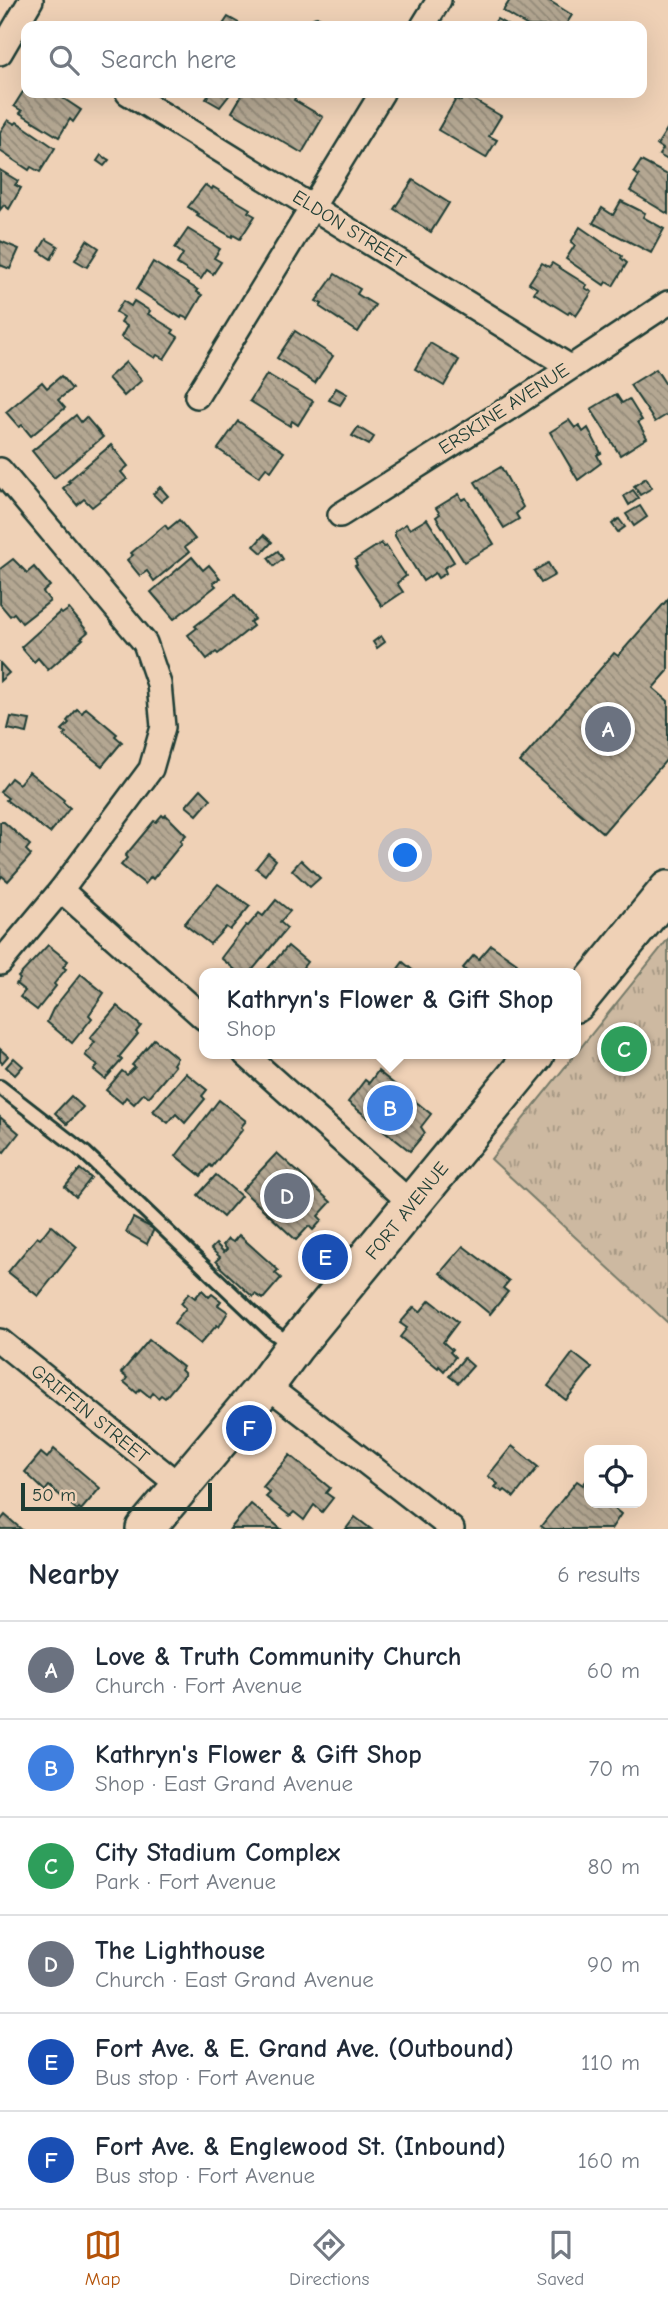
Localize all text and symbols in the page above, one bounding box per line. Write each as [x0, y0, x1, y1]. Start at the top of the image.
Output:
search box [21, 21, 647, 98]
icon: search [45, 41, 83, 79]
text: Search here [101, 45, 236, 75]
street label: ELDON STREET [289, 186, 409, 272]
street label: ERSKINE AVENUE [435, 359, 573, 459]
pin: A [585, 703, 631, 755]
your location [388, 838, 422, 872]
popup [199, 968, 581, 1059]
text: Kathryn's Flower & Gift Shop [227, 985, 553, 1015]
text: Shop [227, 1015, 276, 1042]
pin: C [601, 1023, 647, 1075]
pin: B [367, 1082, 413, 1134]
street label: FORT AVENUE [361, 1158, 453, 1264]
pin: D [264, 1170, 310, 1222]
pin: E [302, 1231, 348, 1283]
street label: GRIFFIN STREET [27, 1360, 153, 1468]
pin: F [226, 1402, 272, 1454]
map controls [584, 1445, 647, 1508]
button: locate [584, 1445, 647, 1508]
scale bar [21, 1480, 212, 1512]
text: 50 m [32, 1484, 76, 1506]
text: Nearby [28, 1557, 119, 1592]
text: 6 results [557, 1561, 640, 1588]
text: Love & Truth Community Church [95, 1642, 461, 1672]
text: A [45, 1657, 57, 1684]
text: 60 m [587, 1657, 640, 1684]
text: Church · Fort Avenue [95, 1672, 302, 1699]
text: Kathryn's Flower & Gift Shop [95, 1740, 422, 1770]
text: B [44, 1755, 58, 1782]
text: 70 m [588, 1755, 640, 1782]
text: Shop · East Grand Avenue [95, 1770, 353, 1797]
text: City Stadium Complex [95, 1838, 340, 1868]
text: C [44, 1853, 58, 1880]
text: 80 m [587, 1853, 640, 1880]
text: Park · Fort Avenue [95, 1868, 276, 1895]
text: The Lighthouse [95, 1936, 265, 1966]
text: D [44, 1951, 58, 1978]
text: 90 m [587, 1951, 640, 1978]
text: Church · East Grand Avenue [95, 1966, 374, 1993]
text: Fort Ave. & E. Grand Ave. (Outbound) [95, 2034, 514, 2064]
text: E [44, 2049, 58, 2076]
text: 110 m [581, 2049, 640, 2076]
text: Bus stop · Fort Avenue [95, 2064, 315, 2091]
text: Fort Ave. & Englewood St. (Inbound) [95, 2132, 506, 2162]
text: F [44, 2147, 58, 2174]
text: 160 m [578, 2147, 640, 2174]
text: Bus stop · Fort Avenue [95, 2162, 315, 2189]
tab: Map [84, 2226, 122, 2290]
tab: Directions [289, 2226, 369, 2290]
tab: Saved [537, 2226, 584, 2290]

